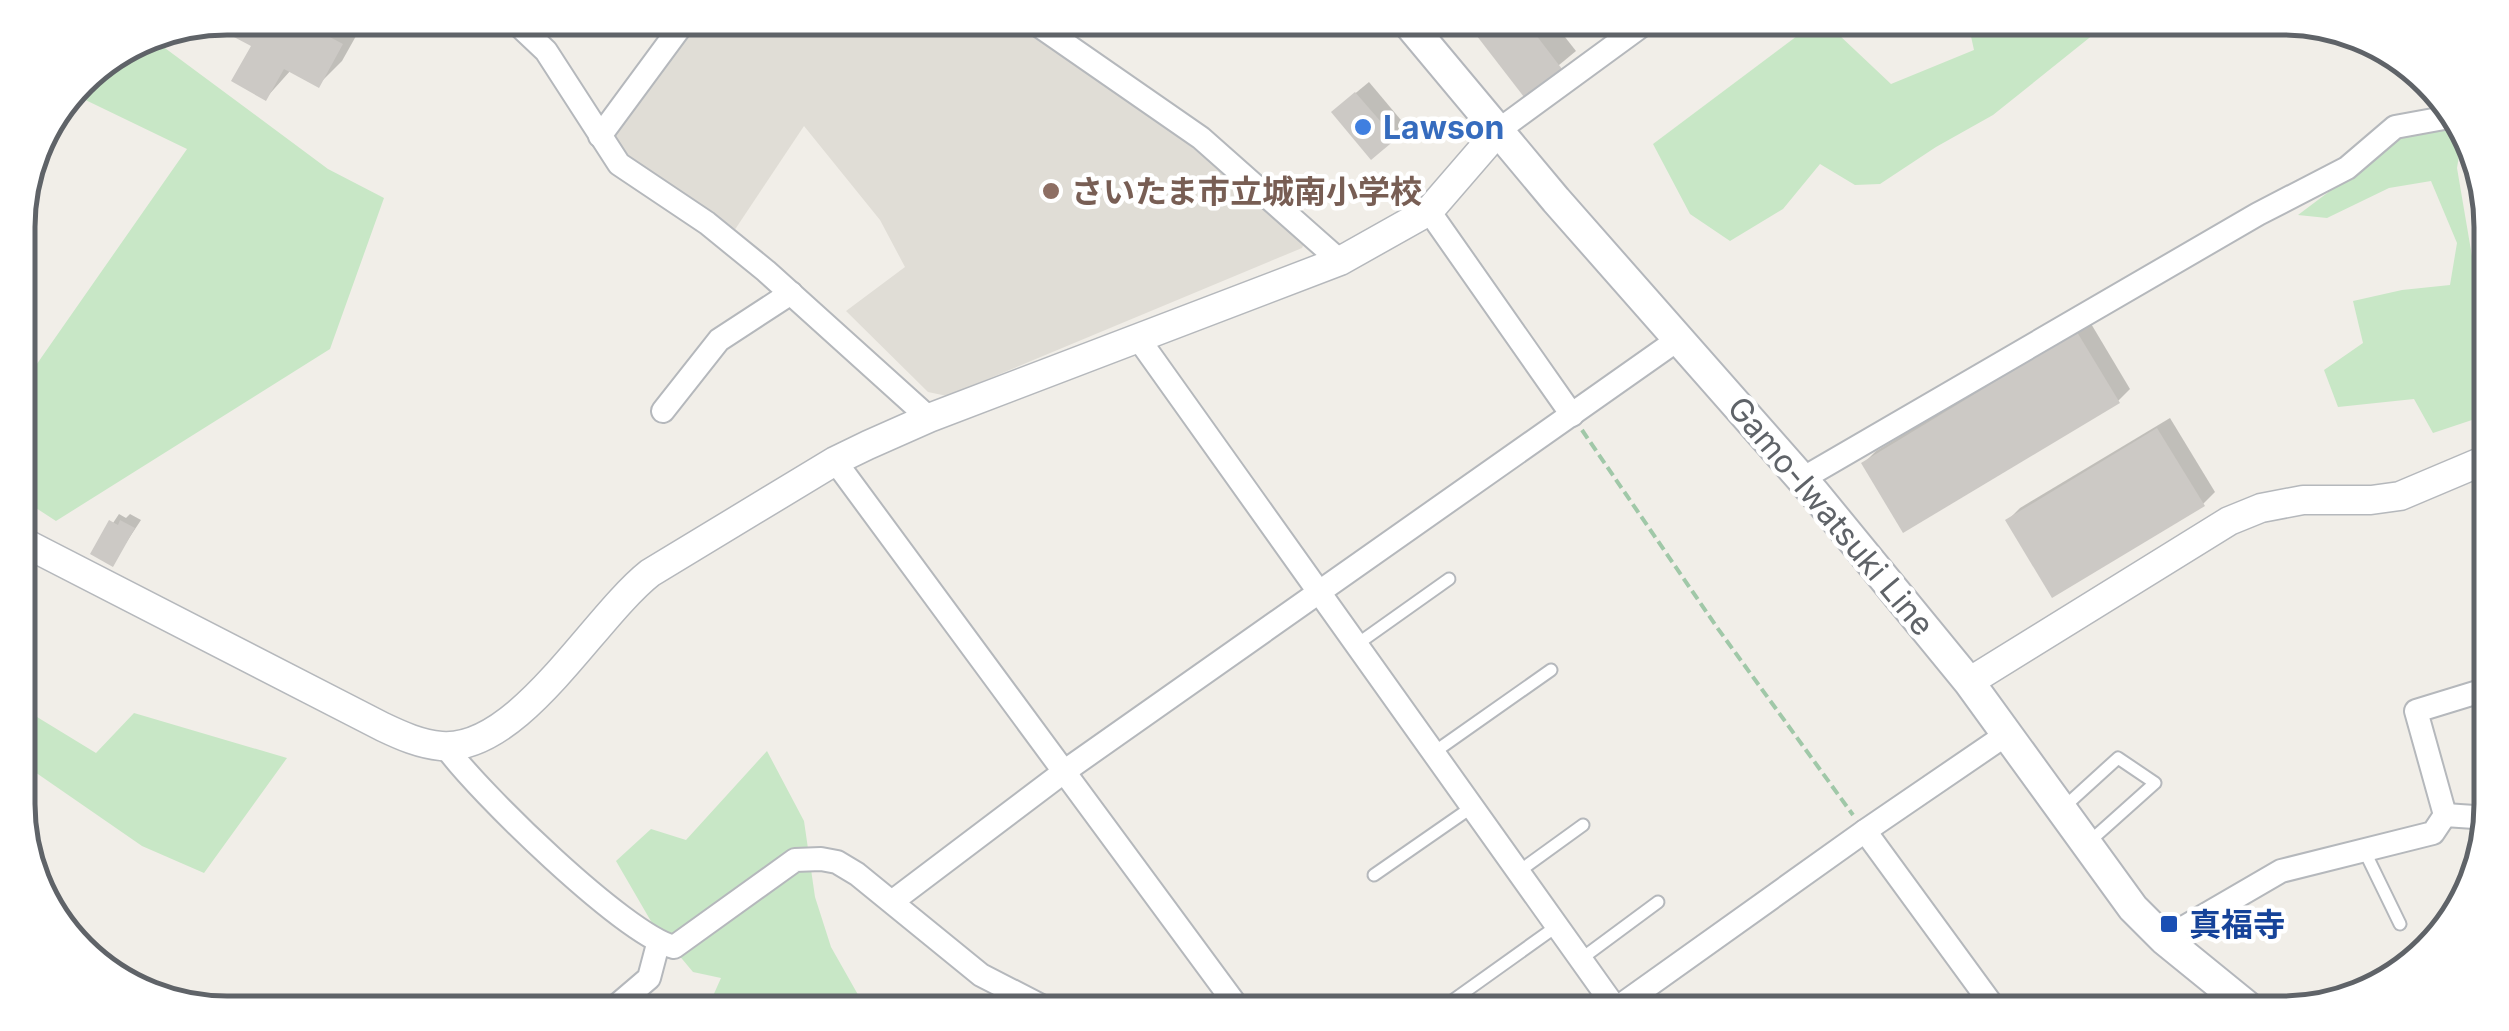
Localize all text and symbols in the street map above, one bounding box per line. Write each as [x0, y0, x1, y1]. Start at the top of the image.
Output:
place label: Lawson [1383, 108, 1504, 147]
marker: Lawson [1352, 116, 1374, 138]
place label: さいたま市立城南小学校 [1071, 172, 1422, 211]
marker: さいたま市立城南小学校 [1040, 180, 1062, 202]
street label: Gamo-Iwatsuki Line [1720, 388, 1942, 644]
place label: 真福寺 [2189, 905, 2285, 944]
marker: 真福寺 [2158, 913, 2180, 935]

